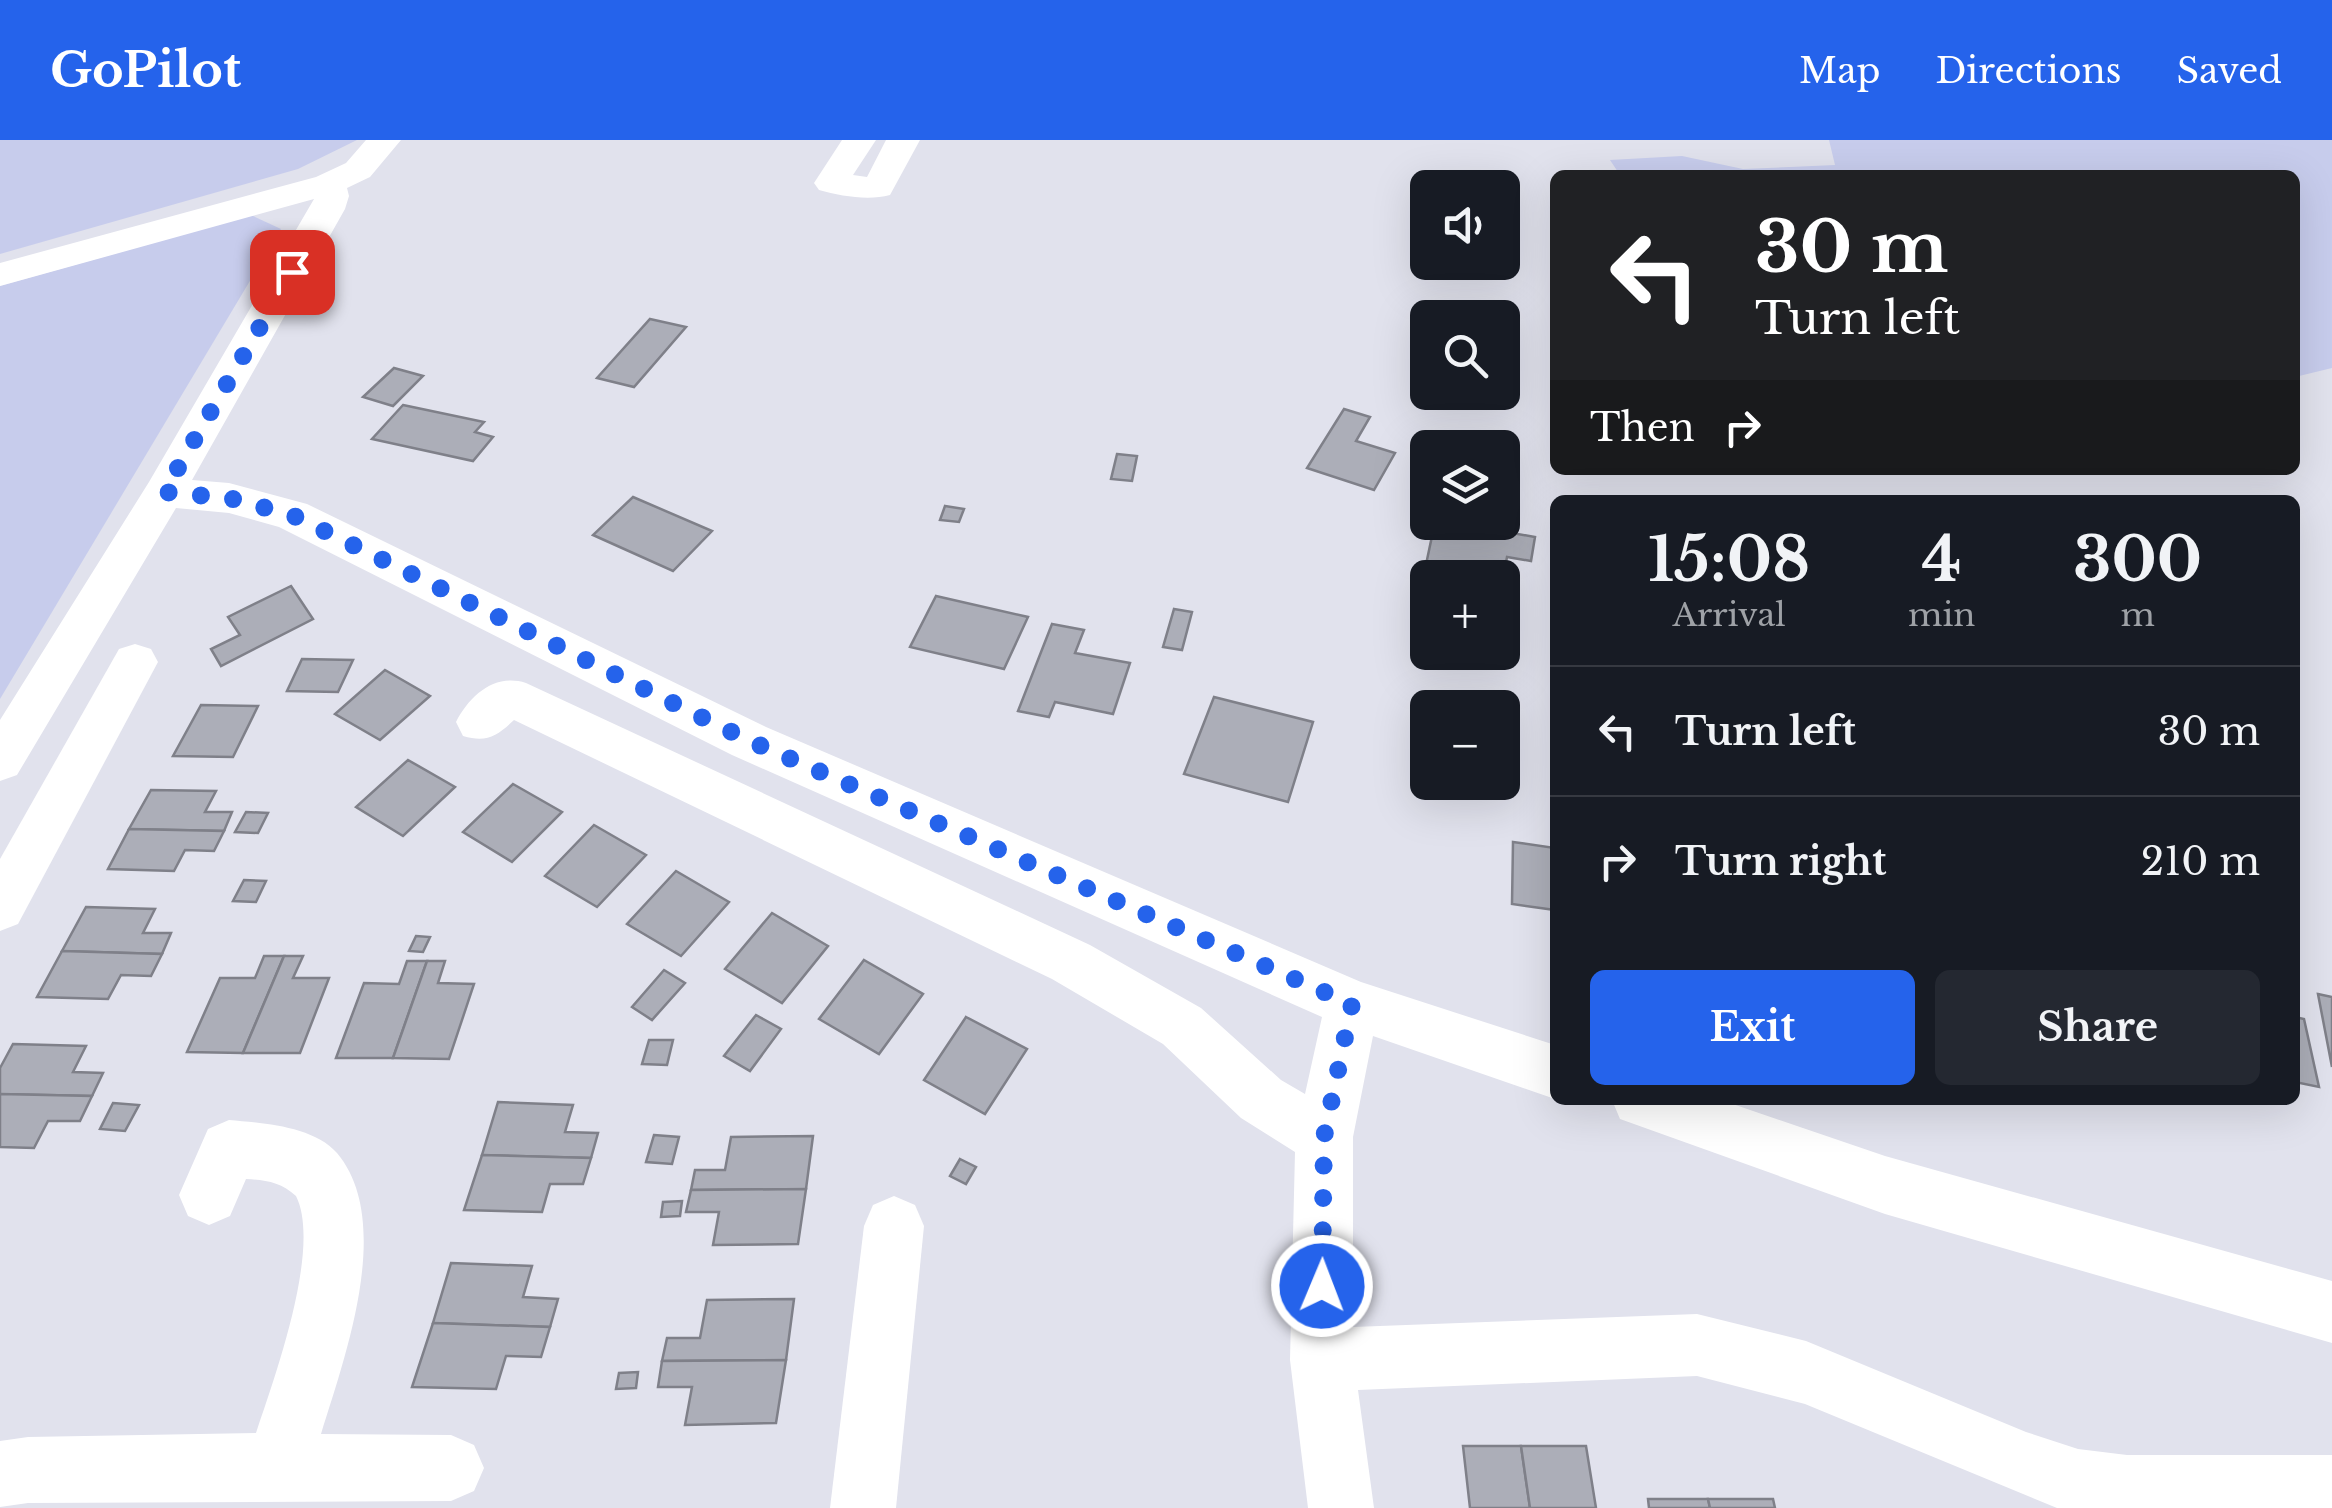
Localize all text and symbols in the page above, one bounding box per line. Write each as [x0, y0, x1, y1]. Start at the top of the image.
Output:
text: GoPilot [50, 40, 241, 100]
text: Map [1799, 49, 1880, 92]
text: Directions [1935, 49, 2121, 92]
text: Saved [2176, 49, 2282, 92]
map controls [1410, 170, 1520, 800]
button: sound [1410, 170, 1520, 280]
text: 30 m [1755, 204, 1948, 291]
icon: left [1590, 210, 1720, 340]
pin [250, 230, 335, 315]
icon: arrive [265, 245, 320, 300]
text: Turn left [1755, 290, 1960, 346]
button: search [1410, 300, 1520, 410]
icon: right [1715, 400, 1770, 455]
text: Then [1590, 404, 1695, 451]
button: layers [1410, 430, 1520, 540]
text: 15:08 [1648, 523, 1810, 597]
text: 4 [1922, 523, 1962, 597]
text: 300 [2073, 523, 2202, 597]
button: + [1410, 560, 1520, 670]
text: Arrival [1672, 595, 1786, 635]
text: min [1908, 595, 1975, 635]
text: m [2121, 595, 2155, 635]
button: − [1410, 690, 1520, 800]
icon: left [1590, 704, 1645, 759]
text: Turn left [1675, 708, 1856, 755]
text: 30 m [2158, 708, 2260, 755]
icon: right [1590, 834, 1645, 889]
text: Turn right [1675, 838, 1886, 885]
text: 210 m [2141, 838, 2260, 885]
button: Exit [1590, 970, 1915, 1085]
button: Share [1935, 970, 2260, 1085]
position arrow [1270, 1234, 1374, 1338]

